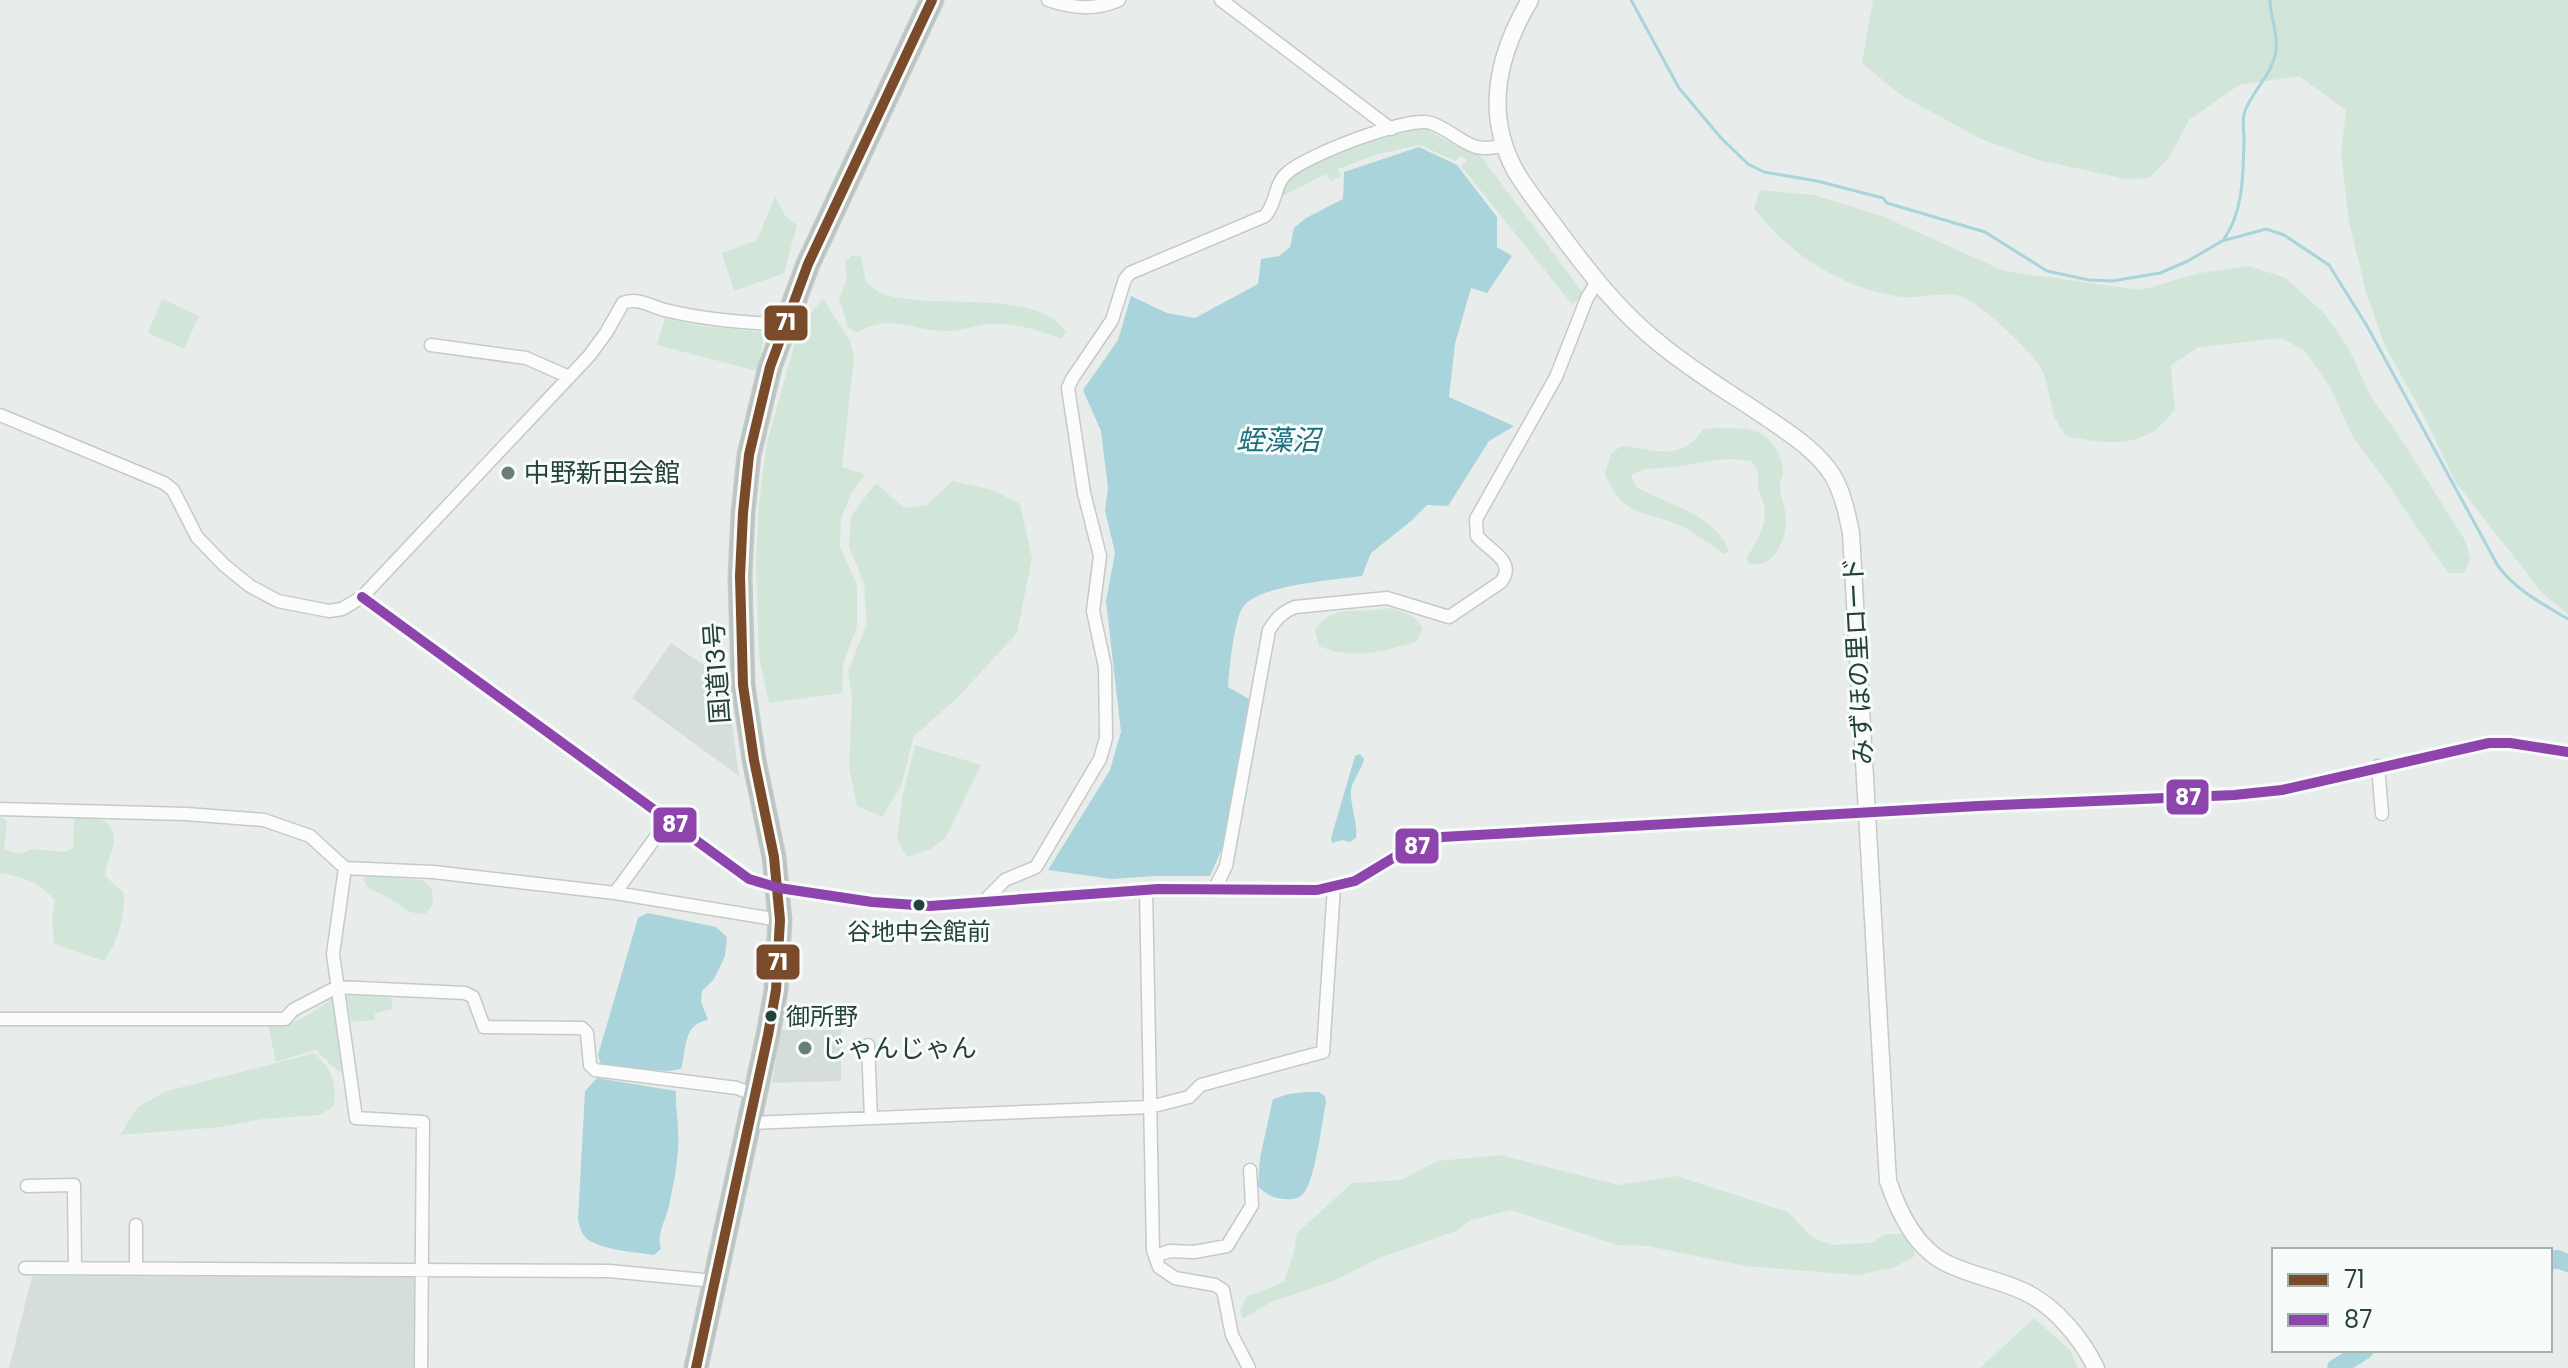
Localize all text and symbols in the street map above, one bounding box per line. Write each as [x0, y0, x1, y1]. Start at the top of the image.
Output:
line badge: 71 [763, 304, 809, 342]
text: 71 [776, 307, 796, 338]
water label: 蛭藻沼 [1236, 421, 1324, 460]
place label: 中野新田会館 [524, 455, 680, 491]
marker: 中野新田会館 [499, 464, 517, 482]
street label: みずほの里ロード [1835, 556, 1881, 766]
street label: 国道13号 [695, 621, 739, 725]
line badge: 87 [2165, 778, 2210, 816]
text: 87 [2175, 782, 2201, 813]
line badge: 87 [652, 806, 698, 844]
text: 87 [662, 809, 688, 840]
line badge: 87 [1394, 827, 1440, 865]
text: 87 [1404, 831, 1430, 862]
marker: 谷地中会館前 [911, 897, 927, 913]
place label: 谷地中会館前 [847, 915, 991, 948]
line badge: 71 [755, 943, 801, 981]
text: 71 [768, 947, 788, 978]
place label: 御所野 [786, 1000, 858, 1033]
marker: 御所野 [763, 1008, 779, 1024]
place label: じゃんじゃん [821, 1030, 977, 1066]
marker: じゃんじゃん [796, 1039, 814, 1057]
legend [2272, 1248, 2552, 1352]
text: 71 [2344, 1263, 2365, 1296]
text: 87 [2344, 1303, 2372, 1336]

